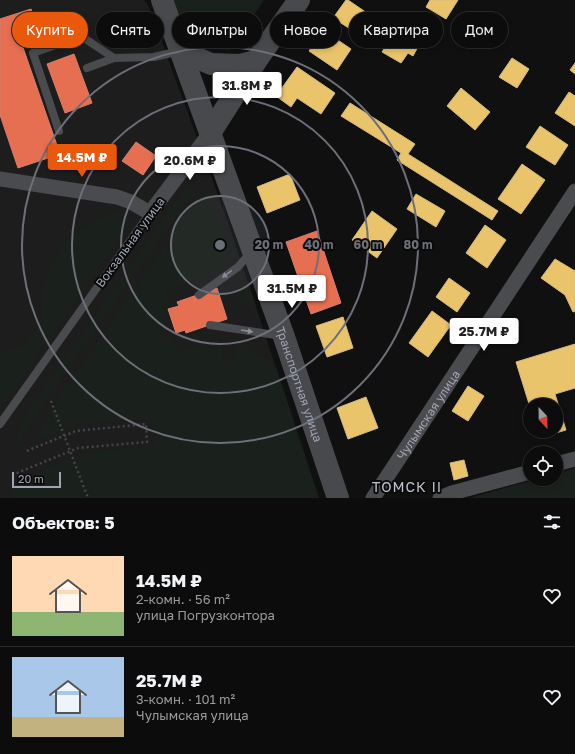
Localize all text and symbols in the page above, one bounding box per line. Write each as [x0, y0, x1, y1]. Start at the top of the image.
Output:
chip: Купить [12, 12, 88, 48]
chip: Снять [96, 12, 164, 48]
chip: Фильтры [172, 12, 262, 48]
chip: Новое [270, 12, 341, 48]
chip: Квартира [349, 12, 443, 48]
chip: Дом [451, 12, 508, 48]
pin: 31.8M ₽ [210, 72, 284, 106]
text: 31.8M ₽ [222, 77, 272, 93]
pin: 14.5M ₽ [45, 144, 119, 178]
pin: 20.6M ₽ [153, 147, 227, 181]
text: 14.5M ₽ [57, 149, 107, 165]
text: 20.6M ₽ [164, 152, 216, 168]
street label: Вокзальная улица [92, 194, 168, 290]
text: 20 m [255, 237, 283, 252]
text: 40 m [305, 237, 333, 252]
text: 60 m [354, 237, 382, 252]
text: 80 m [404, 237, 432, 252]
centre of rings [213, 238, 227, 252]
one-way arrow [222, 270, 233, 278]
pin: 31.5M ₽ [255, 275, 329, 309]
text: 31.5M ₽ [267, 280, 317, 296]
pin: 25.7M ₽ [447, 318, 521, 352]
text: 25.7M ₽ [459, 323, 509, 339]
street label: Транспортная улица [273, 324, 326, 444]
one-way arrow [241, 328, 253, 334]
street label: Чулымская улица [393, 367, 463, 462]
north arrow [523, 398, 563, 438]
map controls [523, 398, 563, 486]
button: locate [523, 446, 563, 486]
scale bar [12, 470, 61, 489]
text: 20 m [18, 472, 44, 485]
district label: ТОМСК II [372, 478, 442, 495]
icon: filters [541, 511, 563, 533]
text: Объектов: 5 [12, 512, 115, 533]
text: 14.5M ₽ [136, 570, 202, 591]
icon: home [44, 572, 92, 620]
icon: heart [541, 585, 563, 607]
text: 2-комн. · 56 m² [136, 591, 230, 607]
text: улица Погрузконтора [136, 607, 275, 623]
text: 25.7M ₽ [136, 670, 202, 691]
icon: home [44, 673, 92, 721]
icon: heart [541, 686, 563, 708]
text: 3-комн. · 101 m² [136, 691, 235, 707]
text: Чулымская улица [136, 707, 249, 723]

